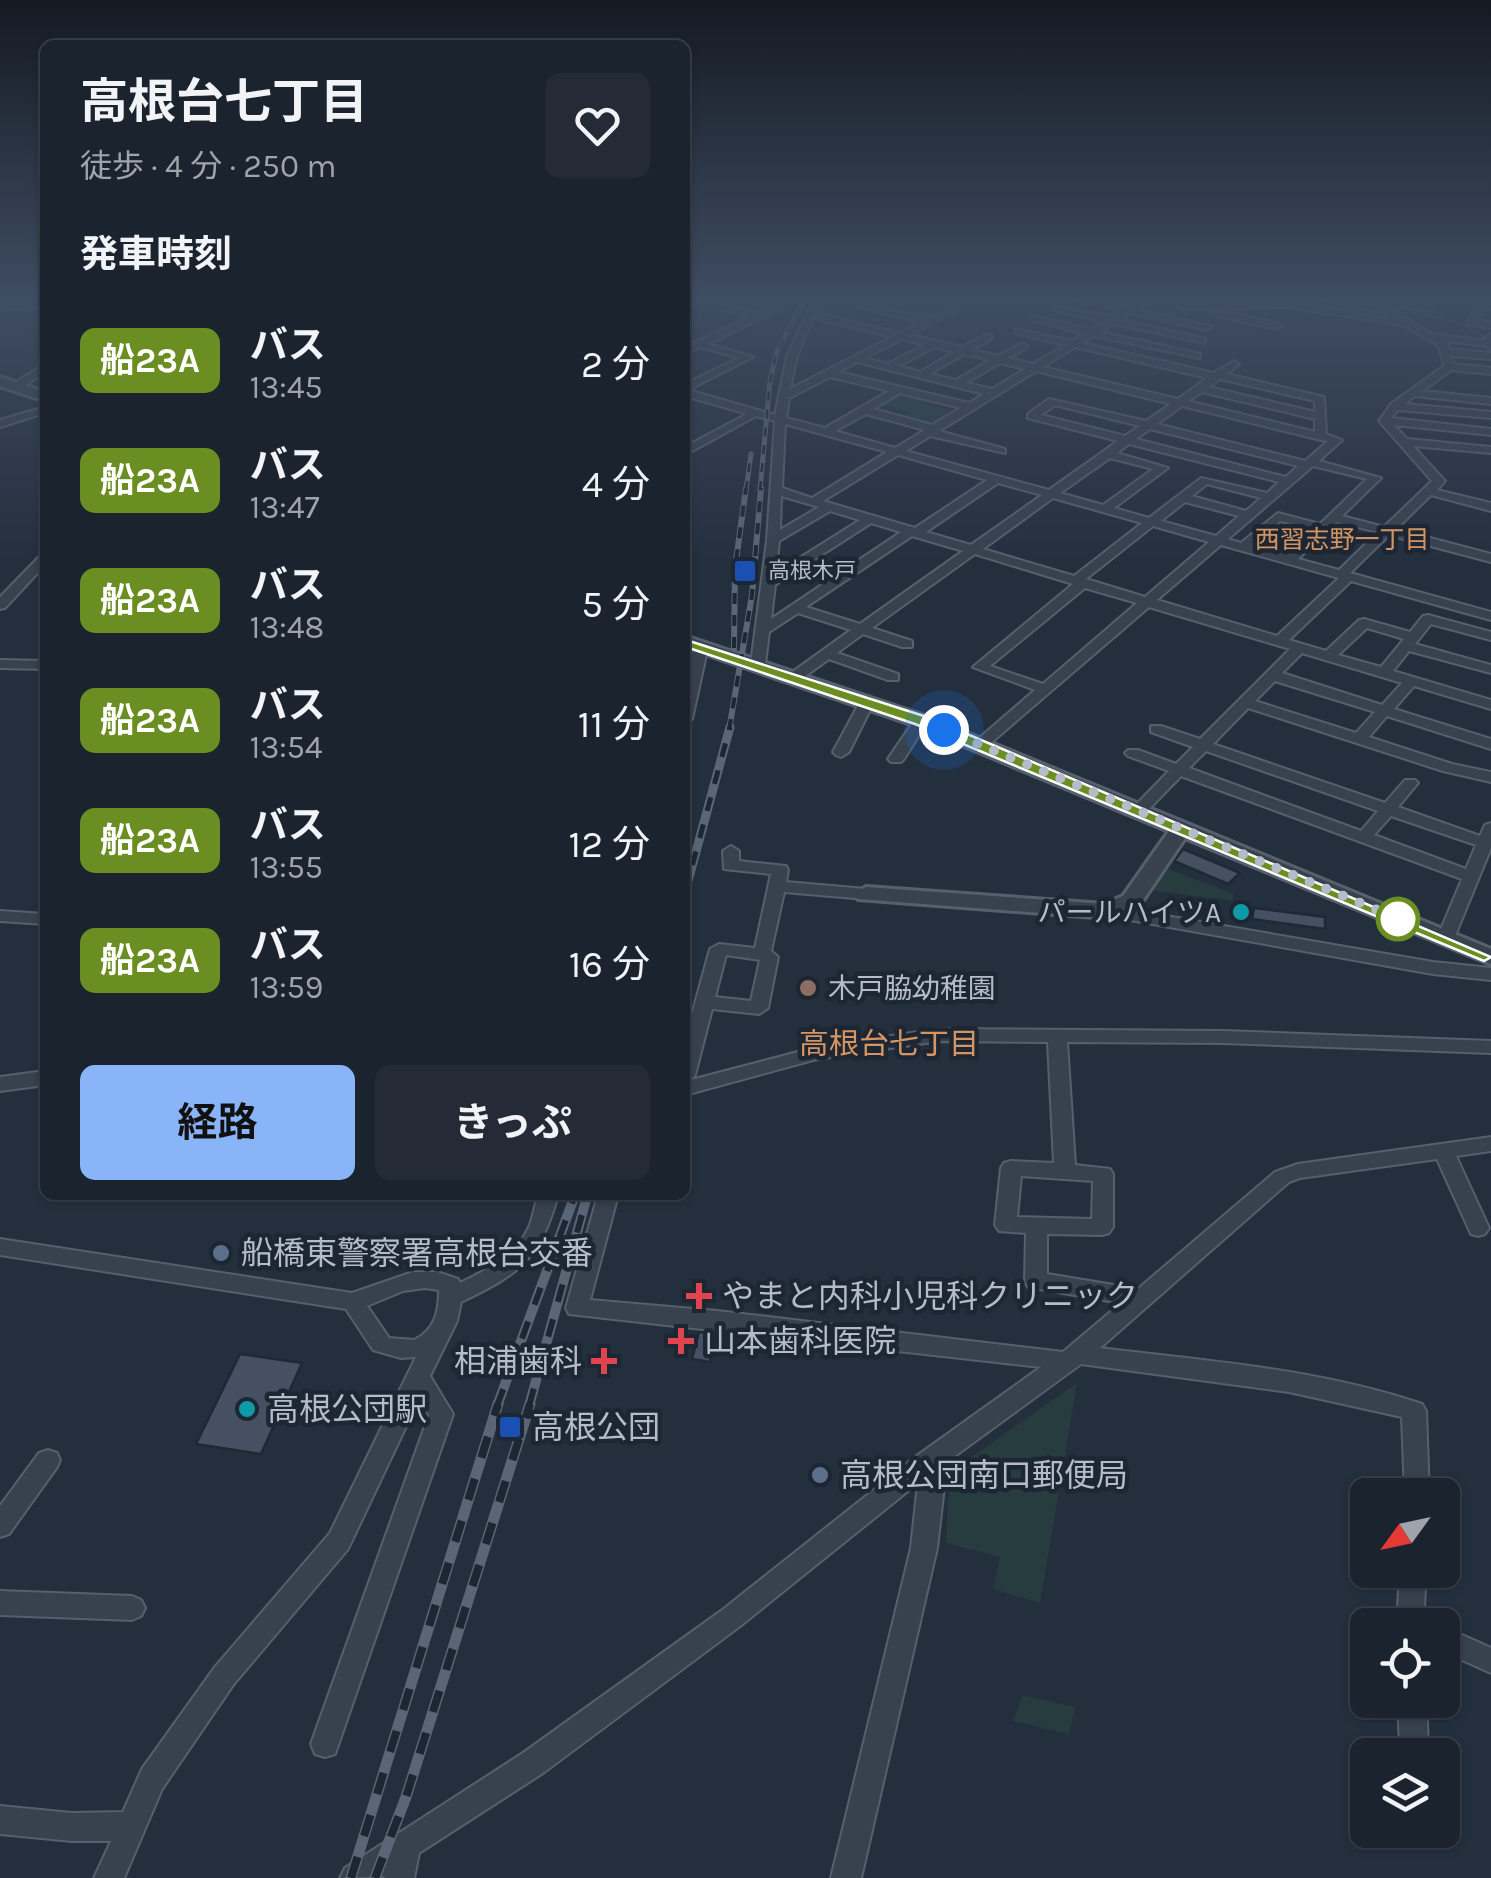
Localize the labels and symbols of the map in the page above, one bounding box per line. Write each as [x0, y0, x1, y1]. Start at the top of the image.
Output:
district label: 西習志野一丁目 [1254, 525, 1430, 554]
marker: 高根木戸 [732, 558, 758, 584]
place label: 高根木戸 [768, 558, 856, 584]
your location [919, 705, 969, 755]
place label: パールハイツA [1037, 896, 1221, 929]
unlabelled marker [1377, 898, 1419, 940]
marker: パールハイツA [1230, 901, 1252, 923]
place label: 木戸脇幼稚園 [828, 972, 996, 1005]
marker: 木戸脇幼稚園 [797, 977, 819, 999]
district label: 高根台七丁目 [799, 1026, 979, 1062]
place label: 船橋東警察署高根台交番 [241, 1235, 593, 1272]
marker: 船橋東警察署高根台交番 [210, 1242, 232, 1264]
place label: やまと内科小児科クリニック [722, 1278, 1138, 1315]
marker: やまと内科小児科クリニック [686, 1283, 712, 1309]
place label: 山本歯科医院 [704, 1323, 896, 1360]
marker: 山本歯科医院 [668, 1328, 694, 1354]
place label: 相浦歯科 [454, 1343, 582, 1380]
marker: 相浦歯科 [591, 1348, 617, 1374]
place label: 高根公団駅 [267, 1391, 427, 1428]
marker: 高根公団駅 [236, 1398, 258, 1420]
place label: 高根公団 [532, 1409, 660, 1446]
marker: 高根公団 [497, 1414, 523, 1440]
place label: 高根公団南口郵便局 [840, 1457, 1128, 1494]
marker: 高根公団南口郵便局 [809, 1464, 831, 1486]
north arrow [1350, 1478, 1460, 1588]

